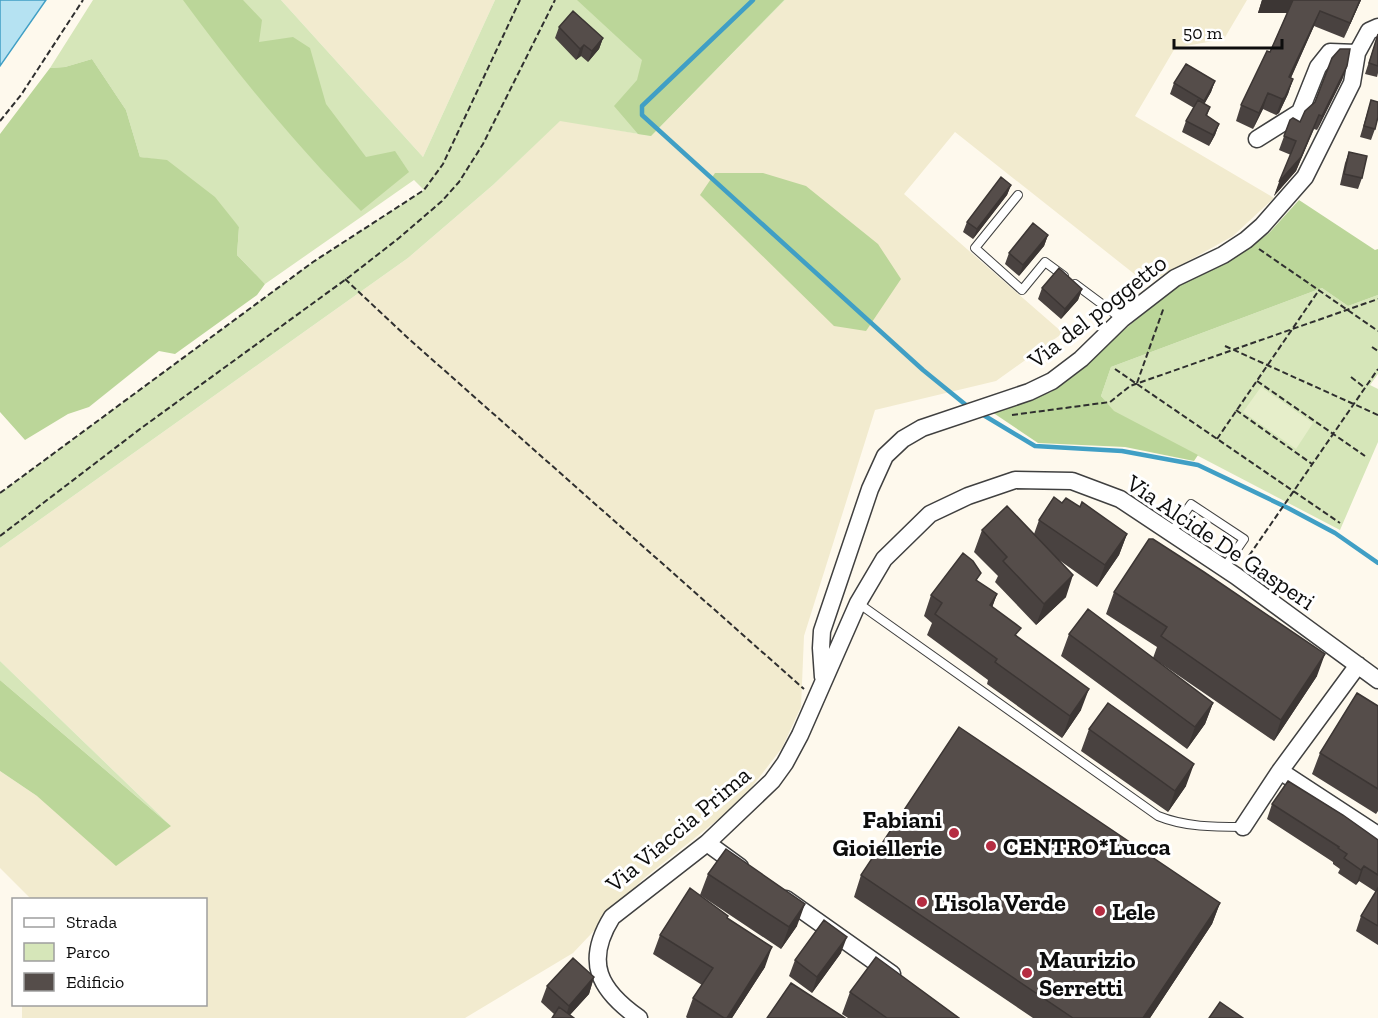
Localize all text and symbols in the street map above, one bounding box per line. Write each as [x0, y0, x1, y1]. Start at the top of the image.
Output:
scale bar [1174, 12, 1282, 50]
text: 50 m [1183, 22, 1223, 44]
street label: Via del poggetto [1021, 248, 1172, 375]
street label: Via Alcide De Gasperi [1120, 468, 1321, 616]
street label: Via Viaccia Prima [599, 760, 757, 899]
place label: Fabiani Gioiellerie [833, 805, 942, 862]
marker: Fabiani Gioiellerie [947, 826, 961, 840]
place label: CENTRO*Lucca [1003, 832, 1171, 861]
marker: CENTRO*Lucca [984, 839, 998, 853]
place label: L'isola Verde [934, 888, 1066, 917]
marker: L'isola Verde [915, 895, 929, 909]
place label: Lele [1112, 897, 1156, 926]
legend [12, 898, 207, 1006]
marker: Lele [1093, 904, 1107, 918]
text: Strada [66, 911, 117, 933]
text: Parco [66, 941, 110, 963]
place label: Maurizio Serretti [1039, 945, 1136, 1002]
marker: Maurizio Serretti [1020, 966, 1034, 980]
text: Edificio [66, 971, 124, 993]

